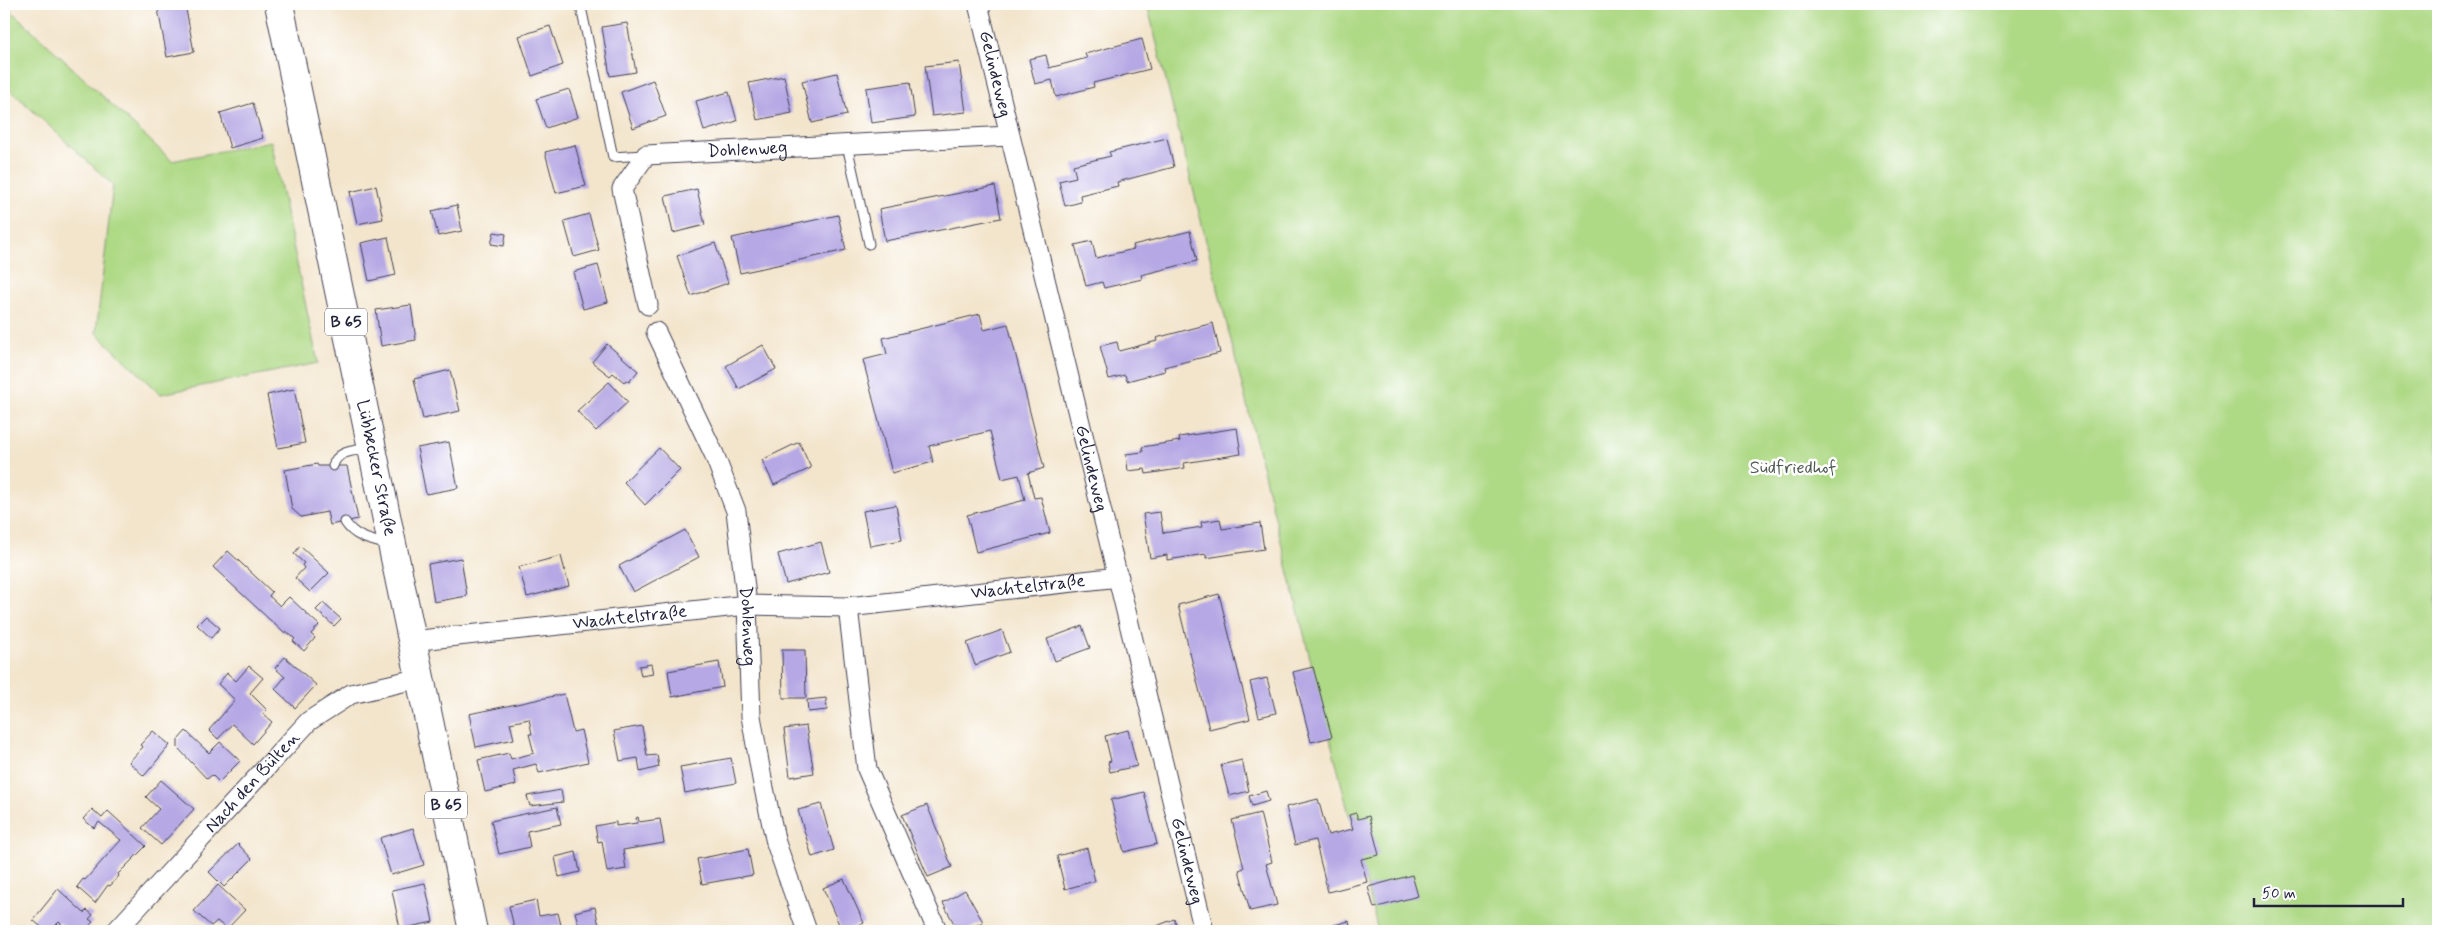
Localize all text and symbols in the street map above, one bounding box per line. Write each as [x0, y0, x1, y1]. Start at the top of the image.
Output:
street label: Gelindeweg [973, 28, 1017, 120]
street label: Dohlenweg [707, 136, 788, 164]
road number: B 65 [325, 308, 367, 336]
street label: Lübbecker Straße [350, 398, 402, 538]
street label: Gelindeweg [1069, 423, 1113, 514]
park label: Südfriedhof [1750, 456, 1837, 480]
street label: Wachtelstraße [970, 569, 1086, 605]
street label: Dohlenweg [733, 585, 761, 667]
street label: Wachtelstraße [571, 599, 688, 636]
street label: Nach den Bülten [200, 726, 306, 838]
road number: B 65 [425, 792, 467, 818]
street label: Gelindeweg [1165, 815, 1209, 907]
scale bar [2254, 875, 2403, 907]
text: 50 m [2262, 884, 2296, 904]

